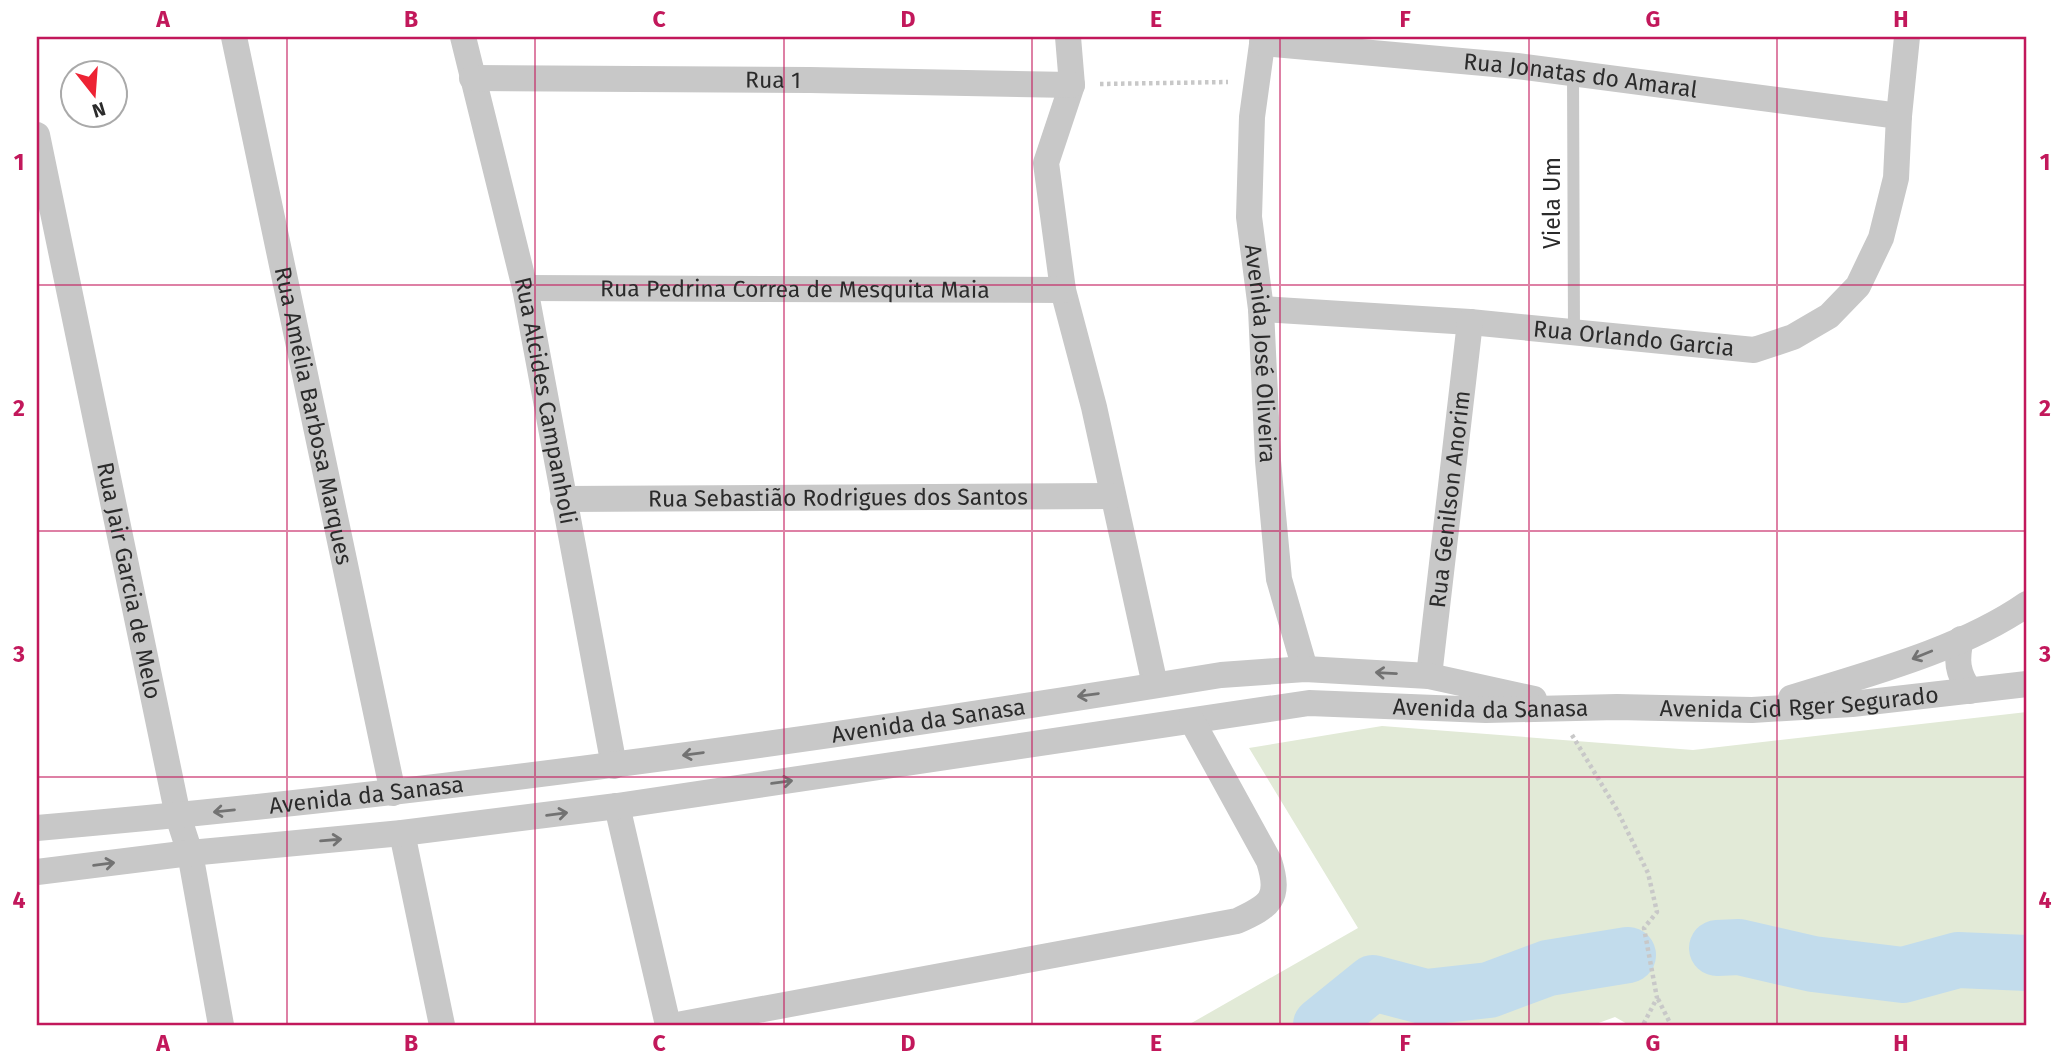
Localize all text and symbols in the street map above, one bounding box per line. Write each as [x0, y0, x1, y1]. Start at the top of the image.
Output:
text: A [155, 5, 170, 33]
text: B [404, 5, 418, 33]
text: C [652, 5, 666, 33]
text: D [901, 5, 916, 33]
text: E [1150, 5, 1162, 33]
text: F [1399, 5, 1411, 33]
text: G [1646, 5, 1660, 33]
text: H [1893, 5, 1909, 33]
street label: Rua Jonatas do Amaral [1462, 47, 1699, 104]
north arrow [60, 60, 130, 130]
street label: Rua 1 [745, 66, 801, 94]
text: N [89, 97, 108, 123]
text: 1 [14, 148, 24, 176]
text: 1 [2040, 148, 2050, 176]
street label: Viela Um [1538, 157, 1566, 249]
street label: Avenida José Oliveira [1239, 243, 1282, 464]
street label: Rua Amélia Barbosa Marques [269, 264, 359, 567]
street label: Rua Alcides Campanholi [509, 274, 583, 526]
street label: Rua Pedrina Correa de Mesquita Maia [600, 274, 990, 304]
street label: Rua Orlando Garcia [1532, 314, 1736, 362]
street label: Rua Genilson Anorim [1423, 389, 1476, 609]
text: 2 [13, 394, 25, 422]
text: 2 [2039, 394, 2051, 422]
street label: Rua Jair Garcia de Melo [91, 460, 167, 702]
street label: Rua Sebastião Rodrigues dos Santos [648, 482, 1028, 513]
text: 3 [12, 640, 25, 668]
text: 3 [2038, 640, 2051, 668]
one-way arrow [1911, 649, 1933, 662]
one-way arrow [1374, 667, 1397, 680]
street label: Avenida Cid Rger Segurado [1659, 680, 1940, 724]
one-way arrow [1077, 689, 1100, 702]
street label: Avenida da Sanasa [830, 692, 1027, 749]
street label: Avenida da Sanasa [1392, 692, 1589, 724]
one-way arrow [682, 748, 705, 761]
street label: Avenida da Sanasa [268, 770, 465, 820]
one-way arrow [770, 775, 793, 788]
one-way arrow [213, 805, 236, 818]
one-way arrow [545, 807, 567, 820]
one-way arrow [319, 833, 341, 846]
one-way arrow [93, 857, 115, 870]
text: 4 [13, 886, 26, 914]
text: 4 [2039, 886, 2052, 914]
text: A [155, 1029, 170, 1057]
text: B [404, 1029, 418, 1057]
text: C [652, 1029, 666, 1057]
text: D [901, 1029, 916, 1057]
text: E [1150, 1029, 1162, 1057]
text: F [1399, 1029, 1411, 1057]
text: G [1646, 1029, 1660, 1057]
text: H [1893, 1029, 1909, 1057]

